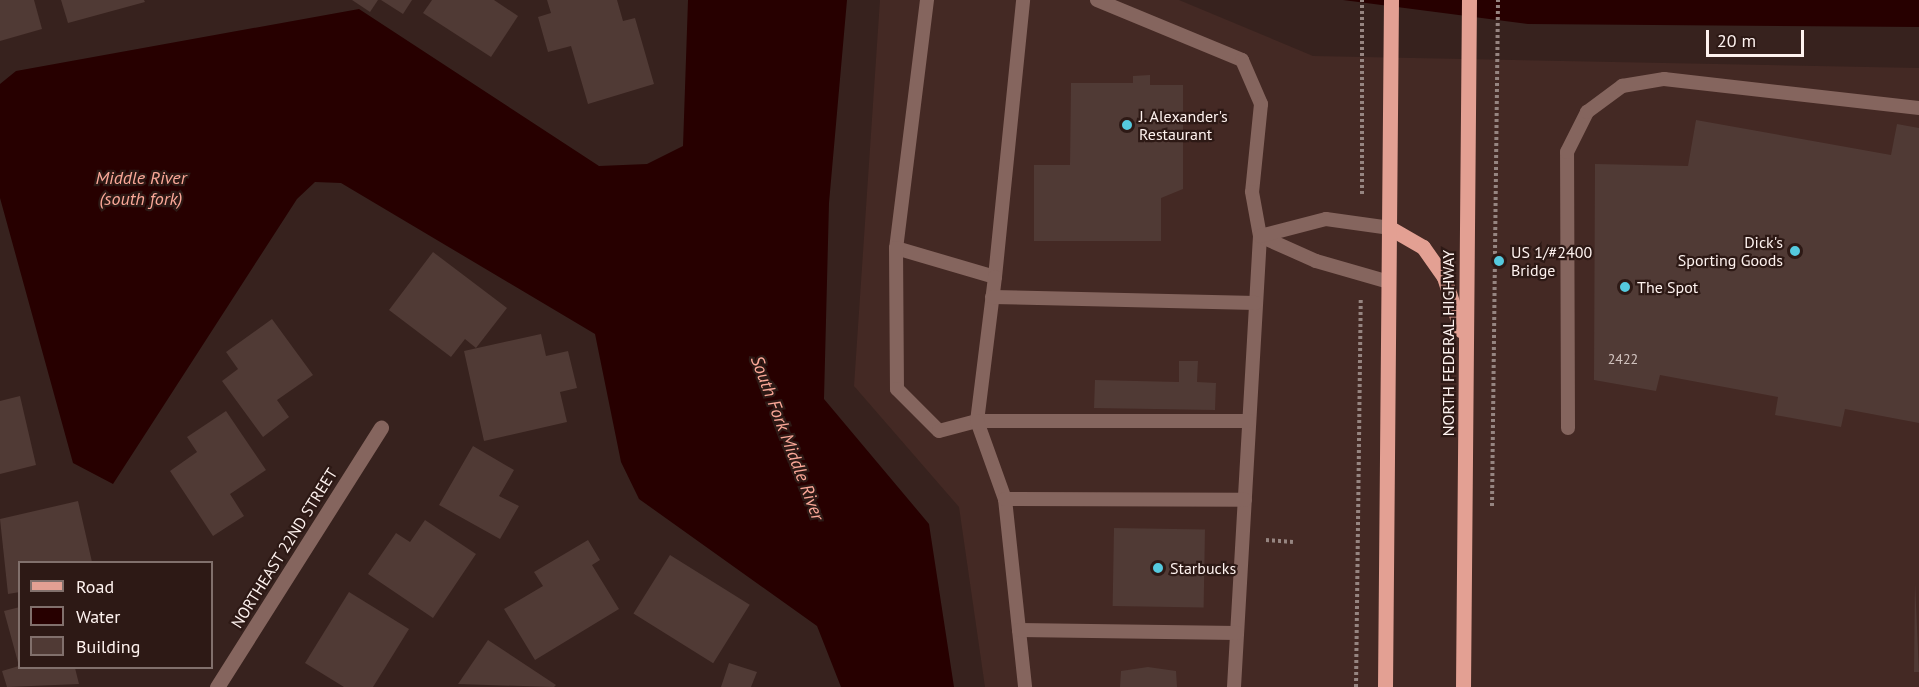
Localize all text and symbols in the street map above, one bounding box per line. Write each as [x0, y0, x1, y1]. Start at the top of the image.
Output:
scale bar [1709, 18, 1806, 56]
text: 20 m [1717, 29, 1756, 52]
place label: J. Alexander's Restaurant [1139, 106, 1229, 144]
marker: J. Alexander's Restaurant [1120, 118, 1134, 132]
water label: Middle River (south fork) [95, 168, 187, 210]
place label: Dick's Sporting Goods [1678, 232, 1783, 270]
place label: US 1/#2400 Bridge [1511, 242, 1592, 280]
marker: Dick's Sporting Goods [1788, 244, 1802, 258]
street label: NORTH FEDERAL HIGHWAY [1438, 249, 1458, 437]
marker: US 1/#2400 Bridge [1492, 254, 1506, 268]
place label: The Spot [1637, 277, 1698, 297]
marker: The Spot [1618, 280, 1632, 294]
house number: 2422 [1608, 351, 1638, 367]
water label: South Fork Middle River [746, 352, 828, 524]
street label: NORTHEAST 22ND STREET [227, 464, 341, 632]
place label: Starbucks [1170, 558, 1236, 578]
legend [18, 561, 213, 669]
marker: Starbucks [1151, 561, 1165, 575]
text: Road [76, 575, 114, 598]
text: Water [76, 605, 120, 628]
text: Building [76, 635, 140, 658]

